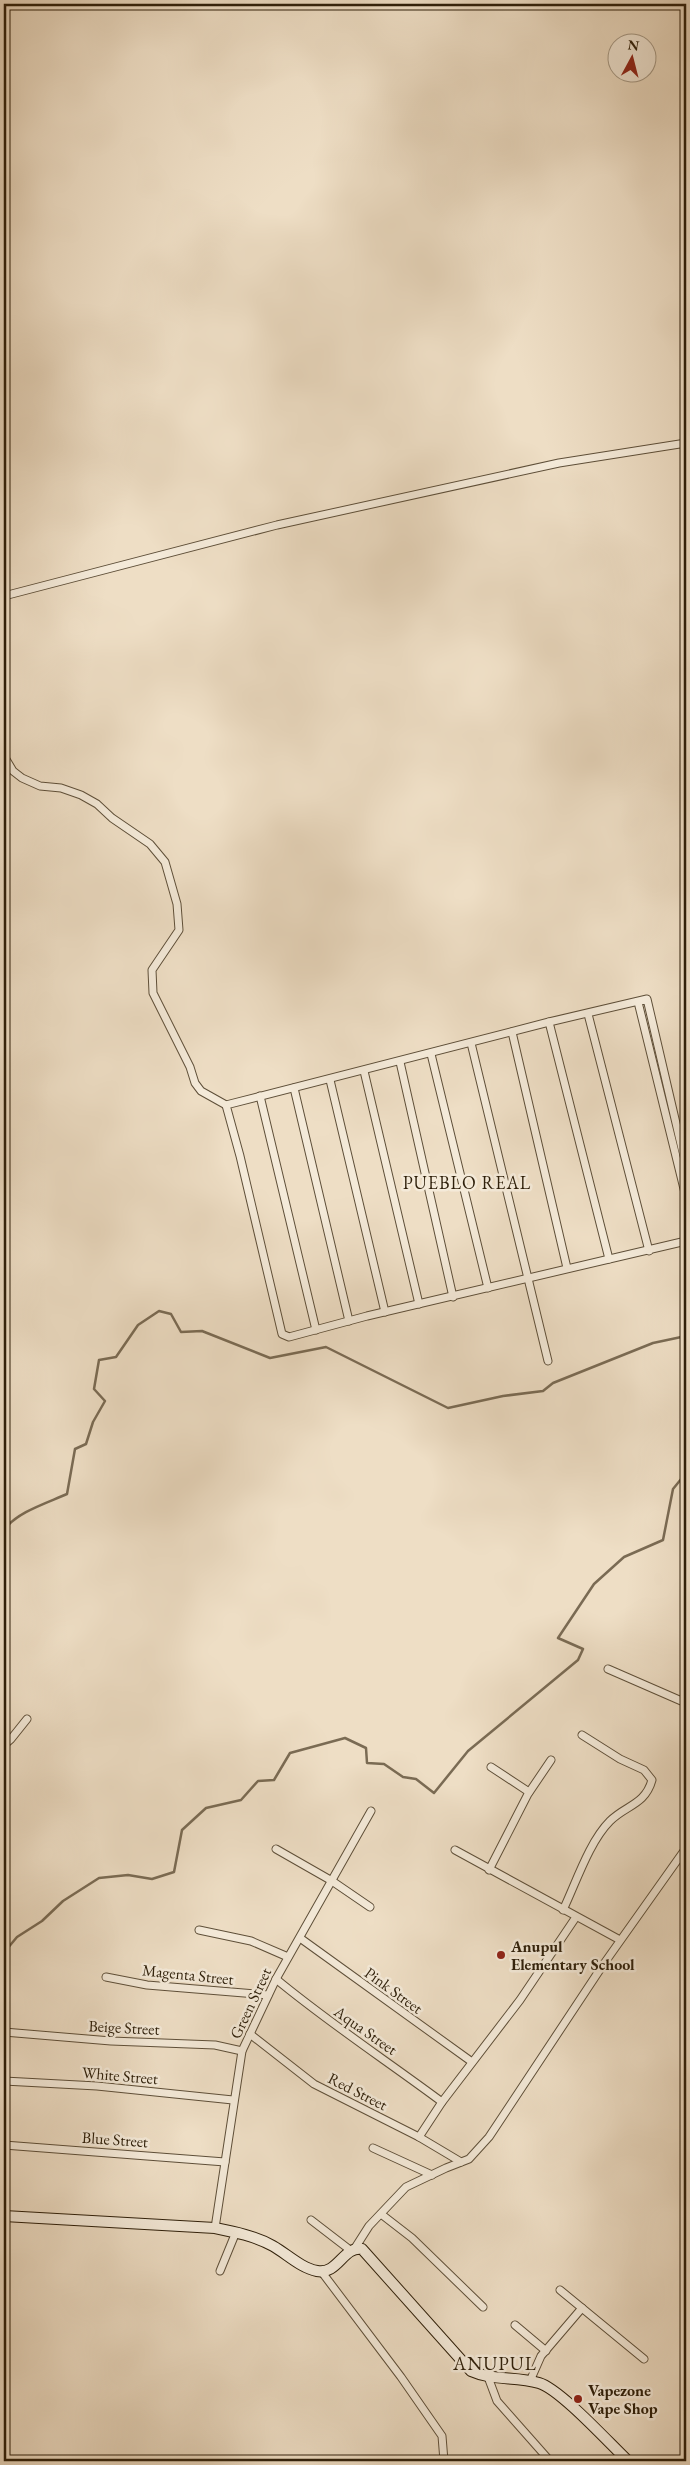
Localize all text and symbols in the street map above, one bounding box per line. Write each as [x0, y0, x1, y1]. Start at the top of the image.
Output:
north arrow [608, 32, 658, 82]
text: N [627, 35, 641, 55]
district label: PUEBLO REAL [403, 1171, 531, 1194]
place label: Anupul Elementary School [510, 1936, 635, 1975]
marker: Anupul Elementary School [495, 1949, 507, 1961]
street label: Magenta Street [141, 1959, 235, 1990]
street label: Pink Street [360, 1962, 427, 2019]
street label: Green Street [225, 1964, 276, 2042]
street label: Aqua Street [329, 2000, 401, 2060]
street label: Beige Street [88, 2015, 160, 2040]
street label: White Street [81, 2062, 159, 2089]
street label: Red Street [325, 2068, 391, 2115]
street label: Blue Street [81, 2127, 149, 2152]
district label: ANUPUL [452, 2351, 537, 2376]
place label: Vapezone Vape Shop [588, 2380, 658, 2419]
marker: Vapezone Vape Shop [572, 2393, 584, 2405]

